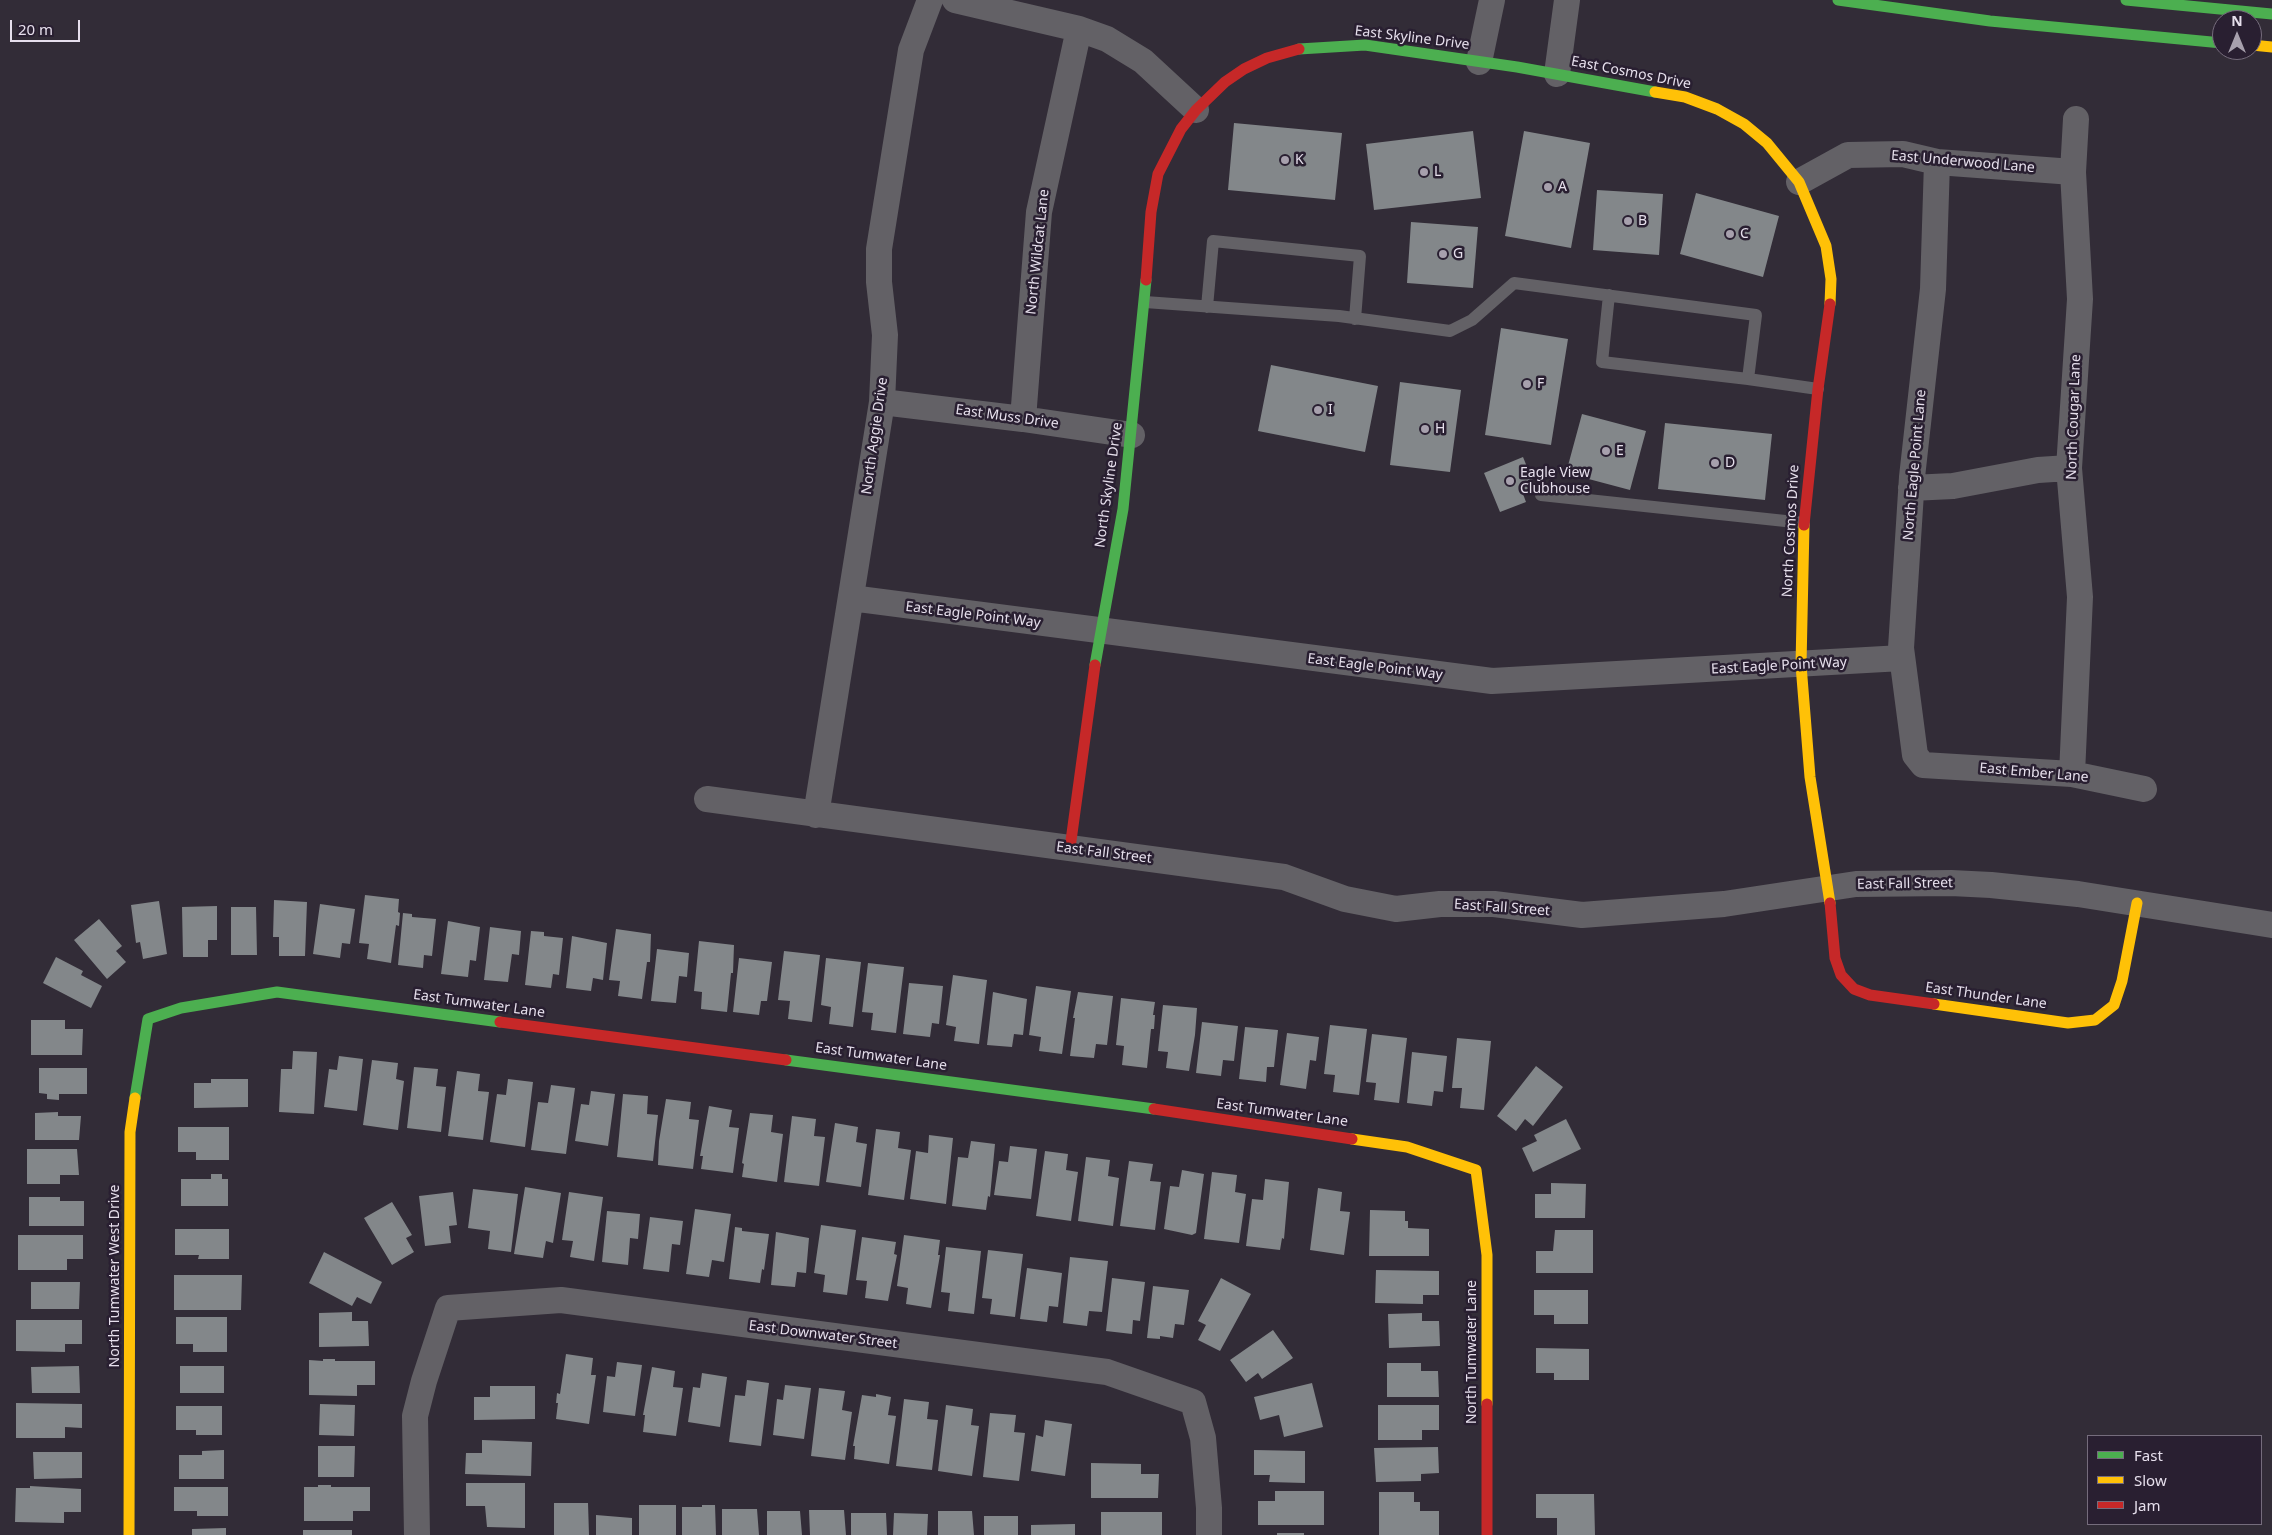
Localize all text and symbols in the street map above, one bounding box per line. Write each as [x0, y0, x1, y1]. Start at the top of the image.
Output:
scale bar [12, 10, 82, 42]
north arrow [2212, 10, 2262, 60]
text: N [2231, 11, 2243, 30]
text: 20 m [18, 19, 53, 39]
street label: East Skyline Drive [1354, 23, 1470, 53]
street label: East Cosmos Drive [1570, 53, 1692, 93]
street label: East Underwood Lane [1890, 147, 2036, 177]
place label: K [1295, 152, 1304, 168]
marker: K [1279, 154, 1291, 166]
place label: L [1434, 164, 1441, 180]
marker: L [1418, 166, 1430, 178]
place label: A [1558, 179, 1567, 195]
marker: A [1542, 181, 1554, 193]
street label: North Wildcat Lane [1023, 188, 1053, 316]
place label: B [1638, 213, 1647, 229]
marker: B [1622, 215, 1634, 227]
place label: C [1740, 226, 1749, 242]
marker: C [1724, 228, 1736, 240]
place label: G [1453, 246, 1463, 262]
marker: G [1437, 248, 1449, 260]
street label: North Cougar Lane [2063, 354, 2085, 480]
street label: North Aggie Drive [858, 376, 892, 496]
place label: F [1537, 376, 1544, 392]
marker: F [1521, 378, 1533, 390]
street label: North Eagle Point Lane [1900, 389, 1930, 541]
street label: East Muss Drive [954, 401, 1060, 433]
place label: I [1328, 402, 1333, 418]
marker: I [1312, 404, 1324, 416]
street label: North Skyline Drive [1092, 421, 1126, 549]
place label: H [1435, 421, 1445, 437]
marker: H [1419, 423, 1431, 435]
place label: E [1616, 443, 1624, 459]
marker: E [1600, 445, 1612, 457]
place label: D [1725, 455, 1735, 471]
marker: D [1709, 457, 1721, 469]
street label: North Cosmos Drive [1779, 464, 1803, 598]
place label: Eagle View Clubhouse [1520, 465, 1590, 498]
marker: Eagle View Clubhouse [1504, 475, 1516, 487]
street label: East Eagle Point Way [904, 598, 1042, 632]
street label: East Eagle Point Way [1306, 650, 1444, 684]
street label: East Eagle Point Way [1711, 654, 1847, 678]
street label: East Ember Lane [1979, 760, 2089, 786]
street label: East Fall Street [1055, 839, 1153, 867]
street label: East Fall Street [1857, 875, 1953, 893]
street label: East Fall Street [1453, 896, 1551, 920]
street label: East Thunder Lane [1924, 979, 2048, 1013]
street label: East Tumwater Lane [412, 986, 546, 1022]
street label: East Tumwater Lane [814, 1039, 948, 1075]
street label: East Tumwater Lane [1215, 1095, 1349, 1131]
street label: North Tumwater West Drive [107, 1185, 123, 1367]
street label: North Tumwater Lane [1464, 1280, 1480, 1424]
street label: East Downwater Street [748, 1318, 898, 1352]
legend [2087, 1435, 2262, 1525]
text: Fast [2134, 1445, 2163, 1465]
text: Slow [2134, 1470, 2167, 1490]
text: Jam [2134, 1495, 2161, 1515]

